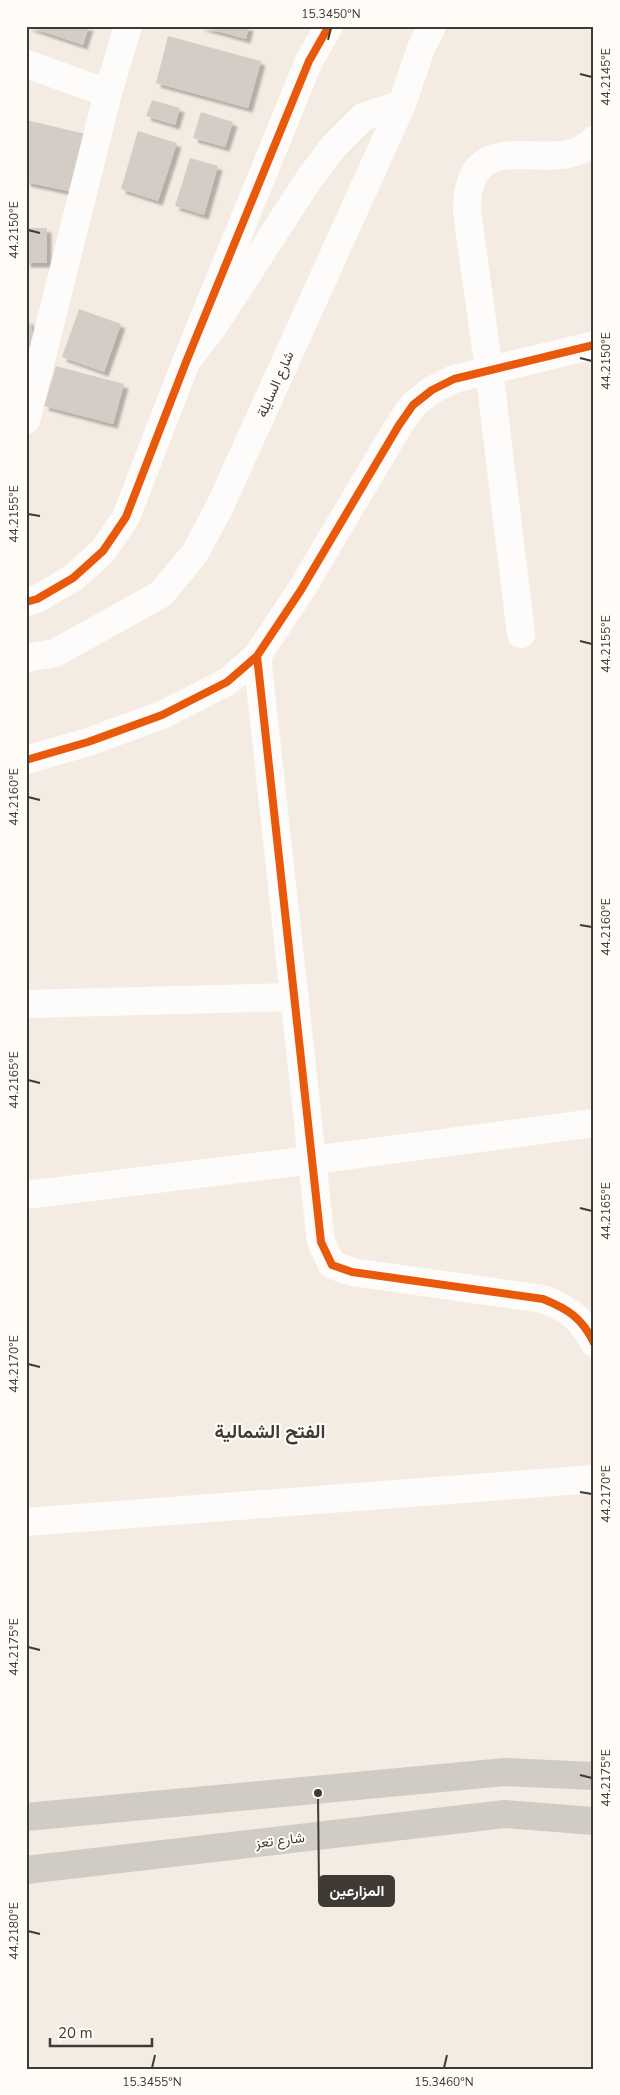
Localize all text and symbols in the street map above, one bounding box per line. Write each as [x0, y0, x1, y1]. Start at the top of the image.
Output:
text: 15.3450°N [301, 6, 361, 22]
text: 44.2145°E [598, 48, 614, 106]
text: 44.2150°E [6, 201, 22, 259]
text: 44.2150°E [598, 332, 614, 390]
street label: شارع السايلة [252, 348, 299, 421]
text: 44.2155°E [6, 485, 22, 543]
text: 44.2155°E [598, 615, 614, 673]
text: 44.2160°E [6, 768, 22, 826]
text: 44.2160°E [598, 898, 614, 956]
text: 44.2165°E [6, 1051, 22, 1109]
text: 44.2165°E [598, 1182, 614, 1240]
text: 44.2170°E [6, 1335, 22, 1393]
district label: الفتح الشمالية [215, 1419, 325, 1445]
text: 44.2170°E [598, 1465, 614, 1523]
text: 44.2175°E [6, 1618, 22, 1676]
text: 44.2175°E [598, 1749, 614, 1807]
street label: شارع تعز [253, 1828, 306, 1854]
callout: المزارعين [319, 1876, 394, 1906]
text: المزارعين [330, 1881, 384, 1901]
text: 44.2180°E [6, 1902, 22, 1960]
scale bar [50, 2015, 152, 2047]
text: 20 m [58, 2023, 93, 2043]
text: 15.3455°N [122, 2074, 182, 2090]
text: 15.3460°N [414, 2074, 474, 2090]

